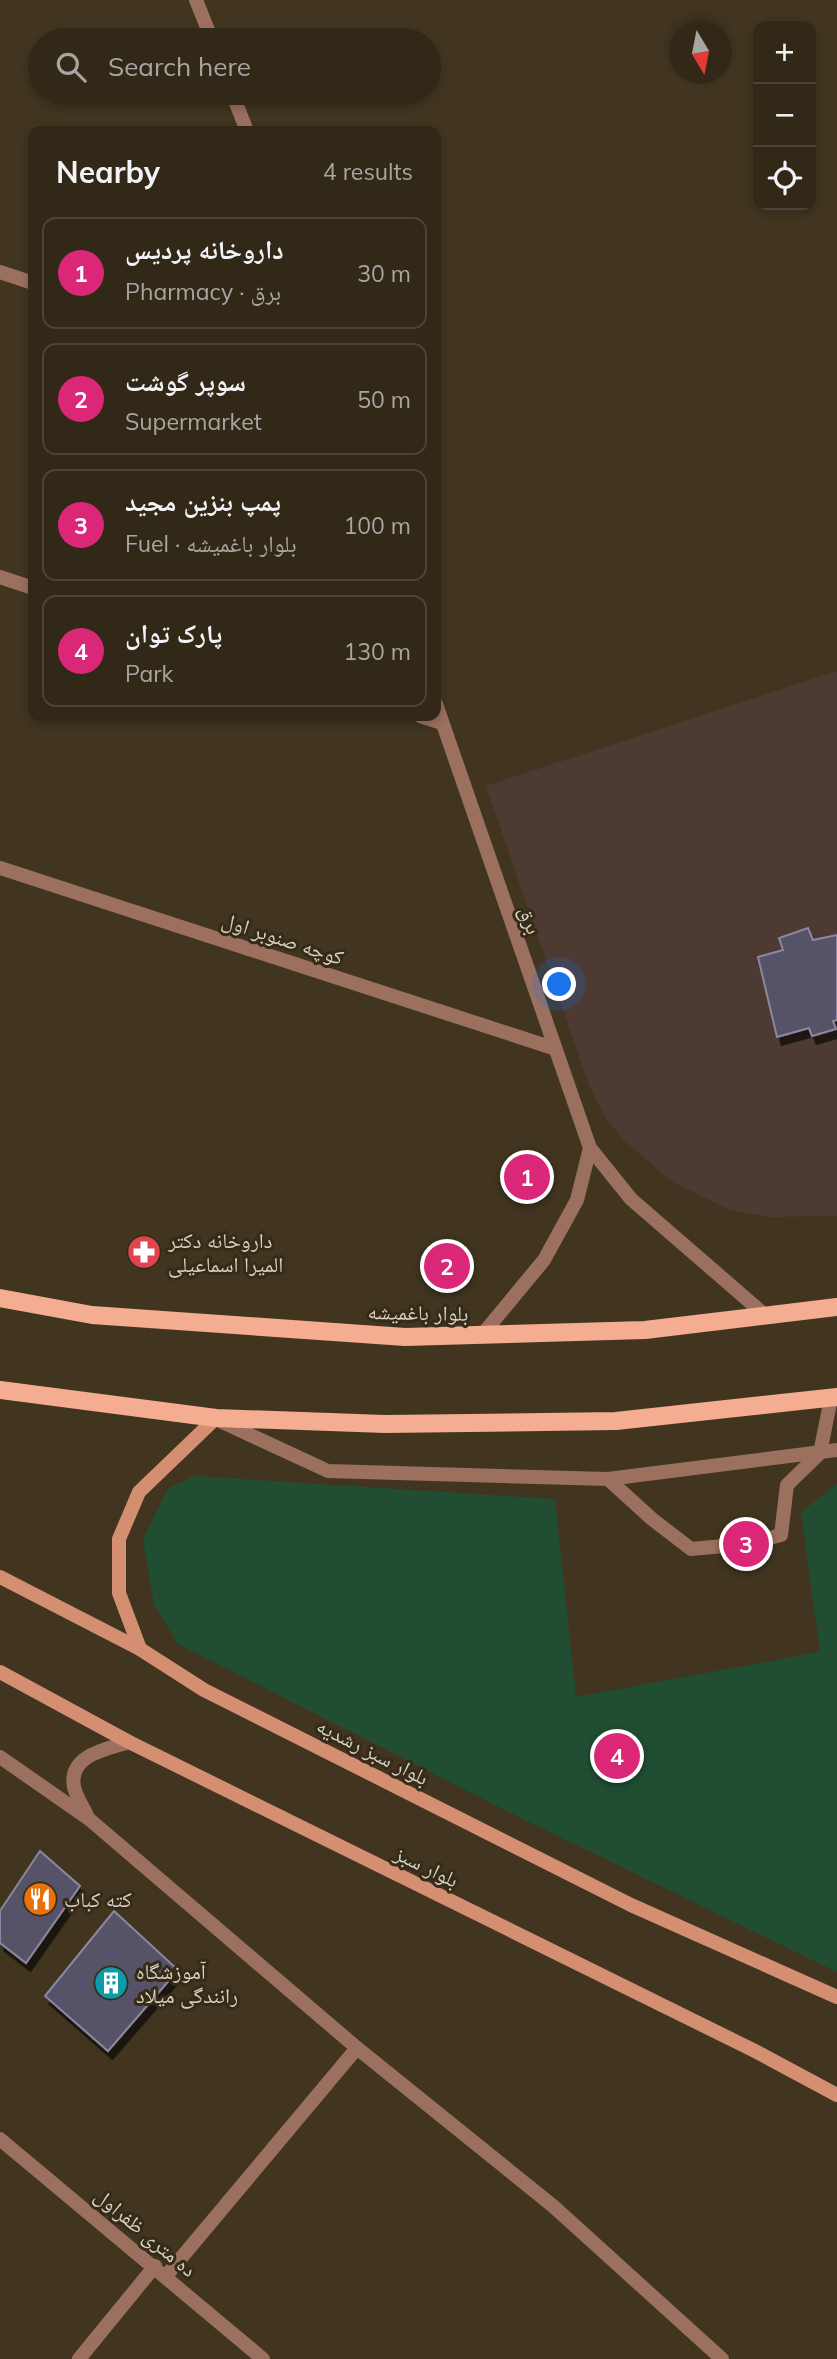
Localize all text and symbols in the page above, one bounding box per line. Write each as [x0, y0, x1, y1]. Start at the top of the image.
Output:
north arrow [669, 21, 732, 84]
map controls [753, 21, 816, 210]
button: + [753, 21, 816, 84]
search box [28, 28, 441, 105]
icon: search [52, 48, 90, 86]
text: Search here [108, 50, 251, 83]
button: − [753, 84, 816, 147]
button: locate [753, 147, 816, 210]
text: Nearby [56, 153, 160, 191]
text: 4 results [323, 157, 413, 186]
text: داروخانه پردیس [125, 233, 284, 266]
text: 1 [74, 259, 88, 288]
text: 30 m [357, 259, 411, 288]
text: Pharmacy · برق [125, 277, 281, 306]
text: سوپر گوشت [125, 365, 246, 398]
text: 2 [74, 385, 88, 414]
text: 50 m [357, 385, 411, 414]
text: Supermarket [125, 407, 262, 436]
text: پمپ بنزین مجید [125, 485, 281, 518]
text: 3 [74, 511, 88, 540]
text: 100 m [343, 511, 411, 540]
text: Fuel · بلوار باغمیشه [125, 529, 297, 558]
text: پارک توان [125, 617, 222, 650]
text: 4 [74, 637, 88, 666]
text: 130 m [343, 637, 411, 666]
text: Park [125, 659, 173, 688]
street label: برق [513, 903, 548, 938]
street label: کوچه صنوبر اول [219, 906, 347, 970]
your location [542, 967, 576, 1001]
pin: 1 [504, 1151, 550, 1203]
place label: داروخانه دکتر المیرا اسماعیلی [167, 1227, 283, 1278]
pharmacy icon: داروخانه دکتر المیرا اسماعیلی [125, 1233, 163, 1271]
pin: 2 [424, 1240, 470, 1292]
street label: بلوار باغمیشه [367, 1298, 469, 1326]
pin: 3 [723, 1518, 769, 1570]
street label: بلوار سبز رشدیه [313, 1712, 433, 1790]
pin: 4 [594, 1730, 640, 1782]
street label: بلوار سبز [390, 1839, 463, 1893]
restaurant icon: کته کباب [21, 1880, 59, 1918]
place label: کته کباب [64, 1886, 132, 1912]
place label: آموزشگاه رانندگی میلاد [136, 1958, 238, 2009]
building icon: آموزشگاه رانندگی میلاد [92, 1964, 130, 2002]
street label: ده متری ظفراول [90, 2182, 202, 2282]

